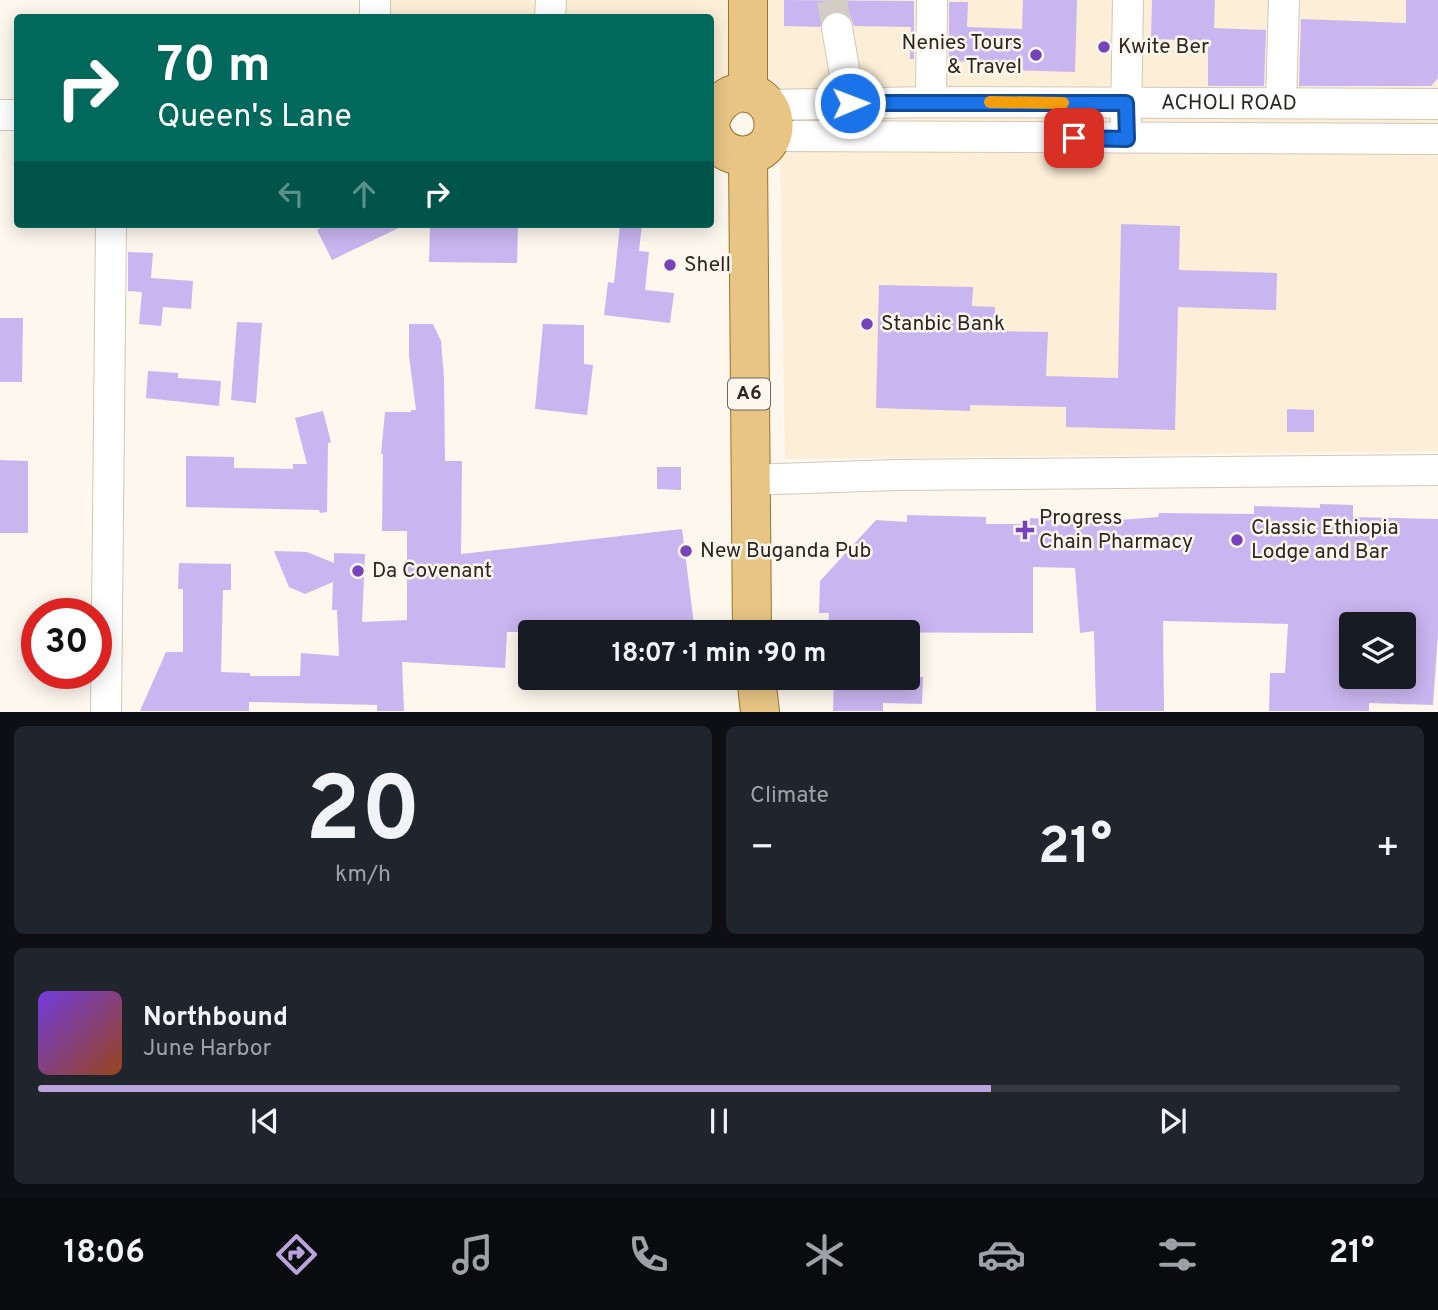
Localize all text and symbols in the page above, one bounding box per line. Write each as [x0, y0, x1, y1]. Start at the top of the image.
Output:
place label: Nenies Tours & Travel [902, 30, 1022, 81]
place label: Kwite Ber [1118, 34, 1209, 61]
text: 70 m [157, 37, 271, 99]
marker: Kwite Ber [1096, 39, 1112, 55]
icon: right [42, 42, 133, 133]
marker: Nenies Tours & Travel [1028, 47, 1044, 63]
position arrow [813, 66, 887, 140]
street label: ACHOLI ROAD [1161, 89, 1297, 117]
text: Queen's Lane [157, 98, 352, 138]
pin [1044, 108, 1104, 168]
icon: arrive [1055, 119, 1093, 157]
icon: left [272, 175, 310, 213]
icon: ahead [345, 175, 383, 213]
icon: right [418, 175, 456, 213]
place label: Shell [684, 252, 731, 279]
marker: Shell [662, 257, 678, 273]
place label: Stanbic Bank [881, 311, 1005, 338]
marker: Stanbic Bank [859, 316, 875, 332]
road number: A6 [728, 378, 770, 410]
place label: Progress Chain Pharmacy [1039, 505, 1193, 556]
place label: Classic Ethiopia Lodge and Bar [1251, 515, 1399, 566]
marker: Progress Chain Pharmacy [1017, 522, 1033, 538]
marker: Classic Ethiopia Lodge and Bar [1229, 532, 1245, 548]
place label: New Buganda Pub [700, 538, 871, 565]
marker: New Buganda Pub [678, 543, 694, 559]
place label: Da Covenant [372, 558, 492, 585]
marker: Da Covenant [350, 563, 366, 579]
speed limit sign: 30 [21, 598, 112, 689]
map controls [1339, 612, 1416, 689]
button: layers [1339, 612, 1416, 689]
text: 18:07 · 1 min · 90 m [612, 638, 826, 671]
text: 20 [305, 758, 421, 873]
text: Climate [750, 782, 829, 811]
text: 21° [1038, 816, 1112, 882]
text: − [750, 825, 775, 874]
text: + [1375, 825, 1400, 874]
text: km/h [335, 861, 391, 890]
text: Northbound [143, 1002, 288, 1035]
text: June Harbor [143, 1035, 271, 1064]
icon: previous [246, 1102, 284, 1140]
icon: pause [700, 1102, 738, 1140]
icon: next [1154, 1102, 1192, 1140]
icon: directions [272, 1230, 321, 1279]
icon: music [448, 1230, 497, 1279]
icon: phone [624, 1230, 673, 1279]
icon: climate [800, 1230, 849, 1279]
icon: car [977, 1230, 1026, 1279]
icon: filters [1153, 1230, 1202, 1279]
text: 18:06 [64, 1234, 145, 1274]
text: 21° [1329, 1234, 1374, 1274]

